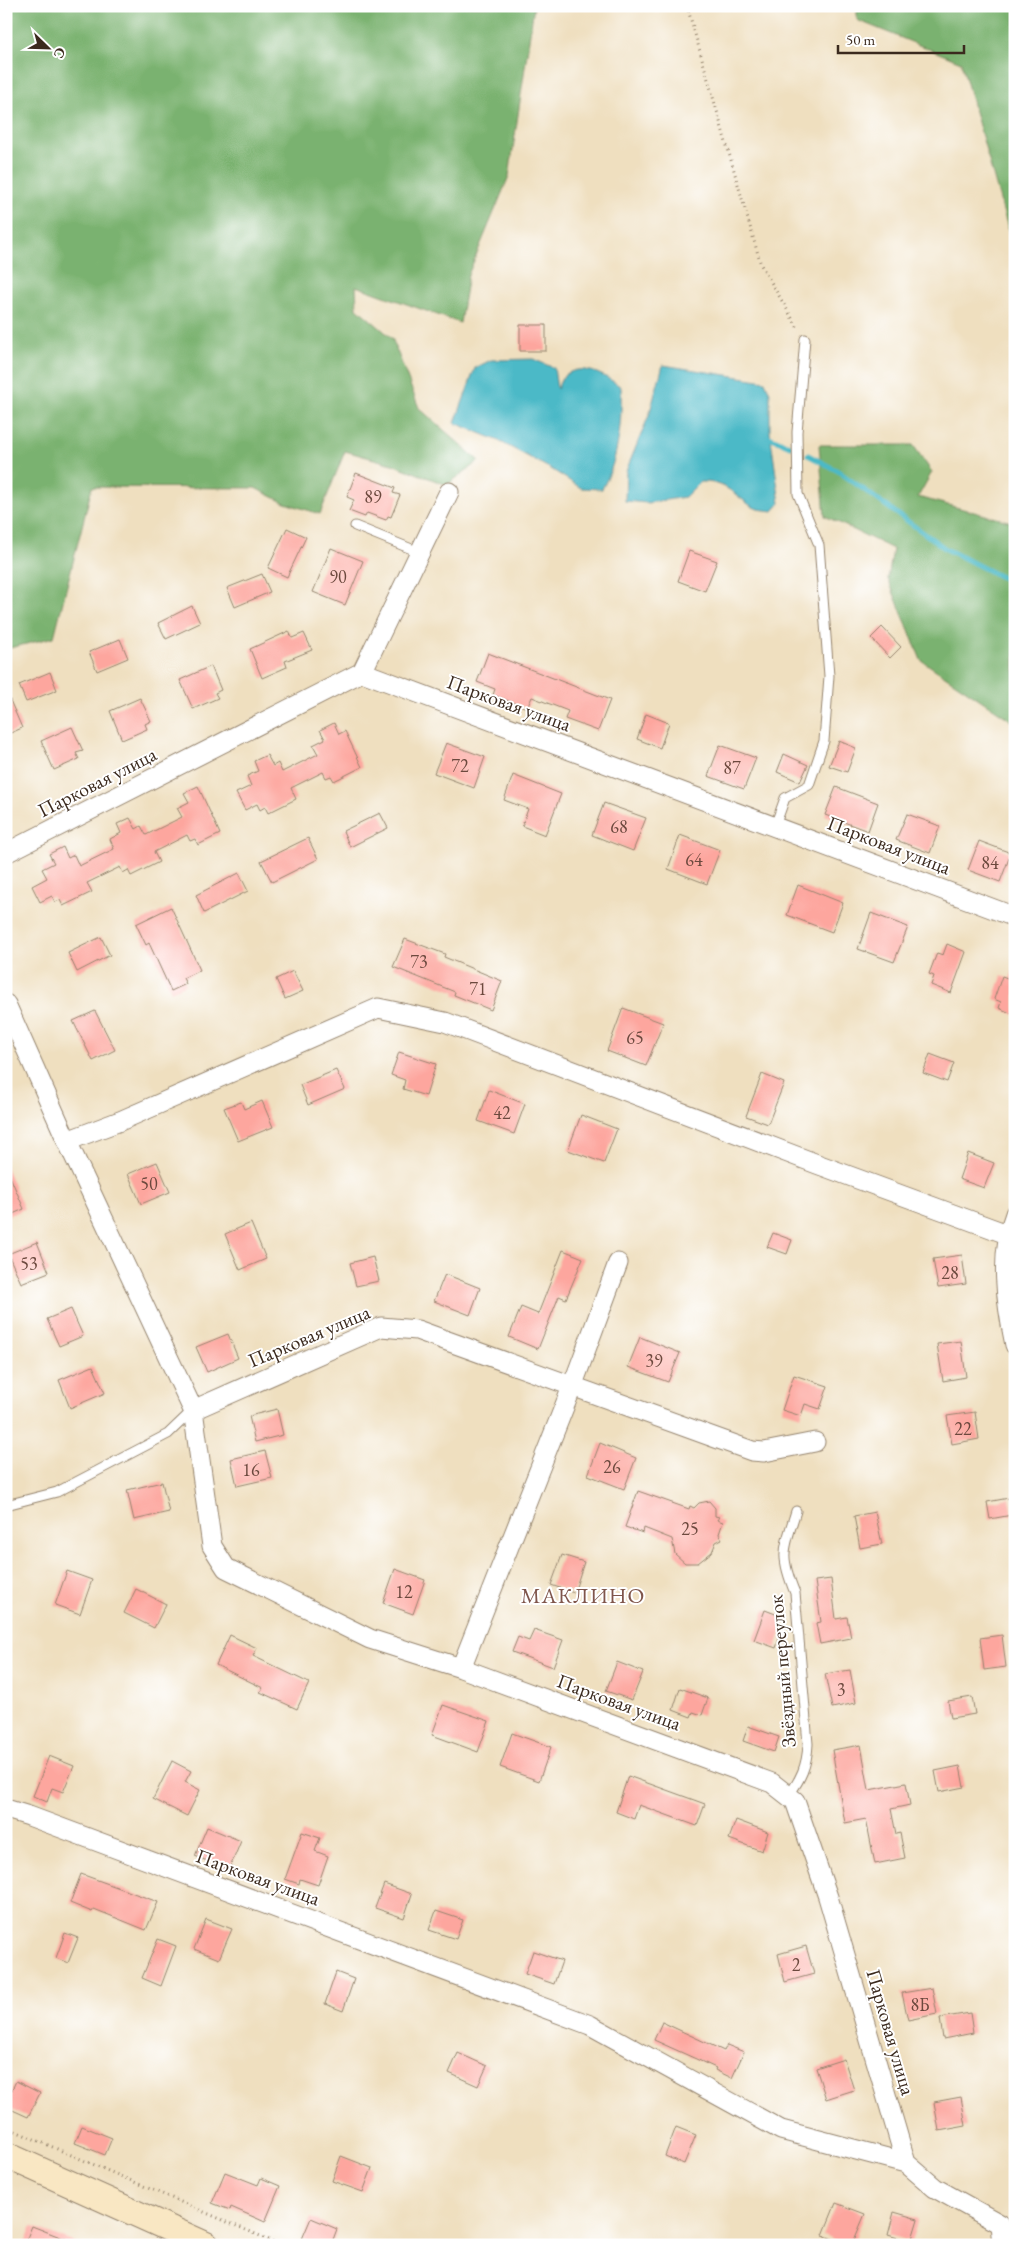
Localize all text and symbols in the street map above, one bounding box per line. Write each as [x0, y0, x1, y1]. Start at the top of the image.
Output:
north arrow [22, 22, 72, 72]
scale bar [838, 22, 965, 54]
text: 50 m [846, 30, 875, 49]
text: С [50, 45, 70, 61]
house number: 89 [364, 485, 382, 508]
house number: 90 [329, 565, 347, 588]
street label: Парковая улица [443, 669, 575, 737]
street label: Парковая улица [33, 741, 161, 823]
house number: 72 [451, 754, 469, 777]
house number: 87 [723, 756, 741, 779]
street label: Парковая улица [824, 810, 954, 880]
house number: 68 [610, 815, 628, 838]
house number: 64 [685, 848, 703, 871]
house number: 84 [981, 851, 999, 874]
house number: 73 [410, 950, 428, 973]
house number: 71 [469, 977, 487, 1000]
house number: 65 [626, 1026, 644, 1049]
house number: 42 [493, 1101, 511, 1124]
house number: 50 [140, 1172, 158, 1195]
house number: 53 [20, 1252, 38, 1275]
house number: 28 [941, 1261, 959, 1284]
street label: Парковая улица [244, 1299, 374, 1373]
house number: 39 [645, 1349, 663, 1372]
house number: 22 [954, 1417, 972, 1440]
house number: 26 [603, 1455, 621, 1478]
house number: 16 [242, 1458, 260, 1481]
house number: 25 [681, 1517, 699, 1540]
house number: 12 [395, 1580, 413, 1603]
district label: МАКЛИНО [521, 1581, 645, 1610]
street label: Звёздный переулок [762, 1593, 802, 1749]
street label: Парковая улица [553, 1668, 685, 1736]
house number: 3 [837, 1678, 845, 1701]
street label: Парковая улица [192, 1843, 324, 1911]
house number: 2 [792, 1953, 801, 1976]
street label: Парковая улица [861, 1966, 921, 2098]
house number: 8Б [910, 1993, 930, 2016]

